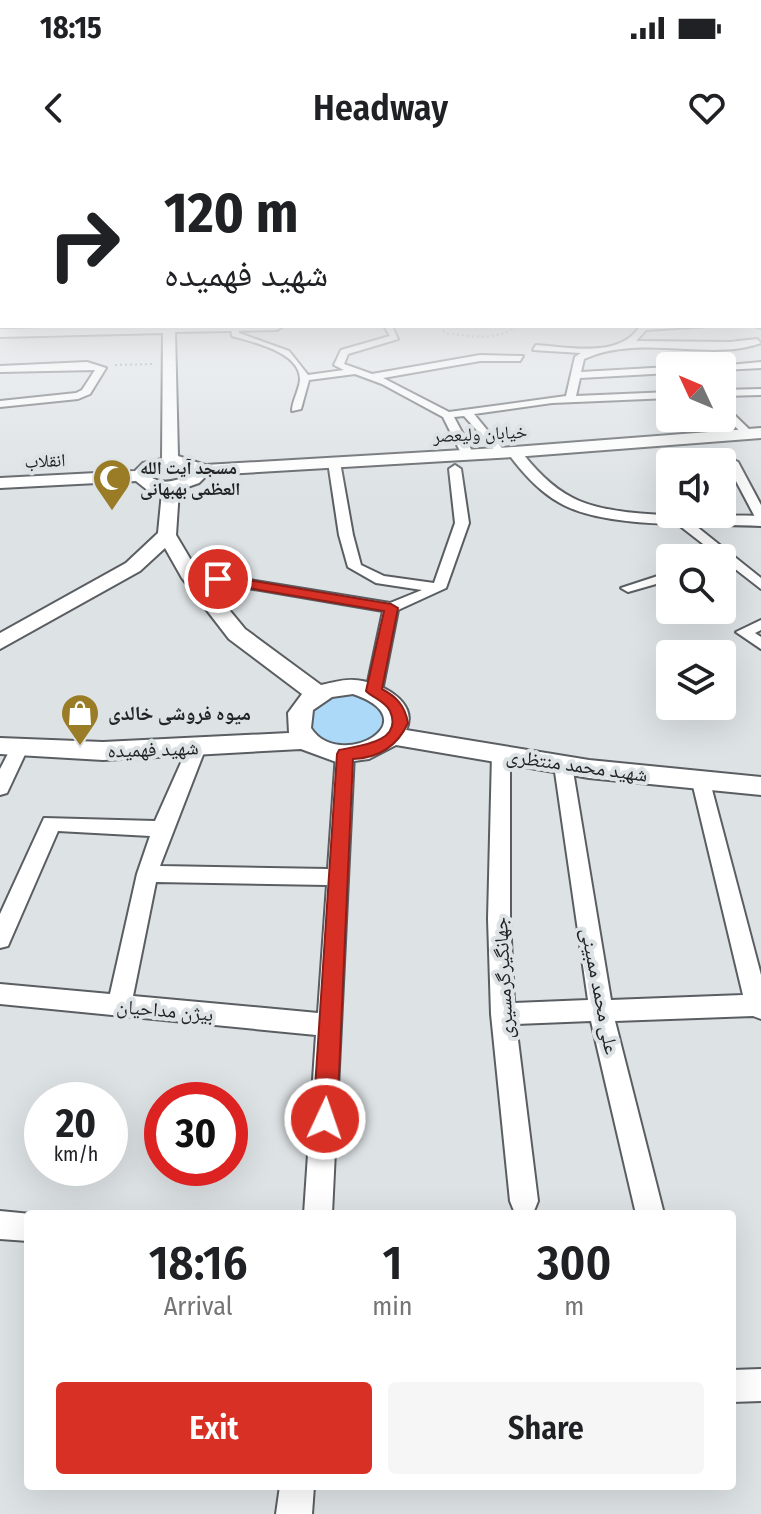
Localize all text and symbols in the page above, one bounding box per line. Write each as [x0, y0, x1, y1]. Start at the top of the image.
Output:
text: 18:15 [40, 10, 102, 46]
icon: back [32, 86, 76, 130]
text: Headway [313, 86, 448, 130]
icon: heart [685, 86, 729, 130]
text: 120 m [164, 180, 299, 247]
icon: right [32, 192, 136, 296]
text: شهید فهمیده [164, 252, 328, 296]
north arrow [656, 352, 736, 432]
map controls [656, 352, 736, 720]
street label: خیابان ولیعصر [431, 421, 528, 448]
button: sound [656, 448, 736, 528]
street label: انقلاب [24, 449, 66, 473]
mosque icon: مسجد آیت الله العظمی بهبهانی [91, 457, 133, 512]
place label: مسجد آیت الله العظمی بهبهانی [140, 457, 240, 500]
button: search [656, 544, 736, 624]
pin [184, 545, 252, 613]
icon: arrive [196, 557, 240, 601]
button: layers [656, 640, 736, 720]
shop icon: میوه فروشی خالدی [59, 692, 101, 747]
place label: میوه فروشی خالدی [108, 701, 251, 726]
street label: شهید فهمیده [107, 735, 199, 763]
street label: شهید محمد منتظری [505, 743, 649, 787]
street label: جهانگیرگرمسیری [488, 916, 518, 1039]
street label: علی محمد ممبینی [576, 926, 624, 1056]
street label: بیژن مداحیان [116, 994, 214, 1026]
position arrow [283, 1077, 367, 1161]
speed limit sign: 30 [144, 1082, 248, 1186]
text: 20 [56, 1100, 96, 1148]
text: km/h [54, 1142, 98, 1166]
text: 18:16 [149, 1234, 248, 1292]
text: 1 [382, 1234, 402, 1292]
text: 300 [537, 1234, 611, 1292]
text: Arrival [164, 1291, 233, 1322]
text: min [372, 1291, 412, 1322]
text: m [564, 1291, 584, 1322]
button: Exit [56, 1382, 372, 1474]
button: Share [388, 1382, 704, 1474]

